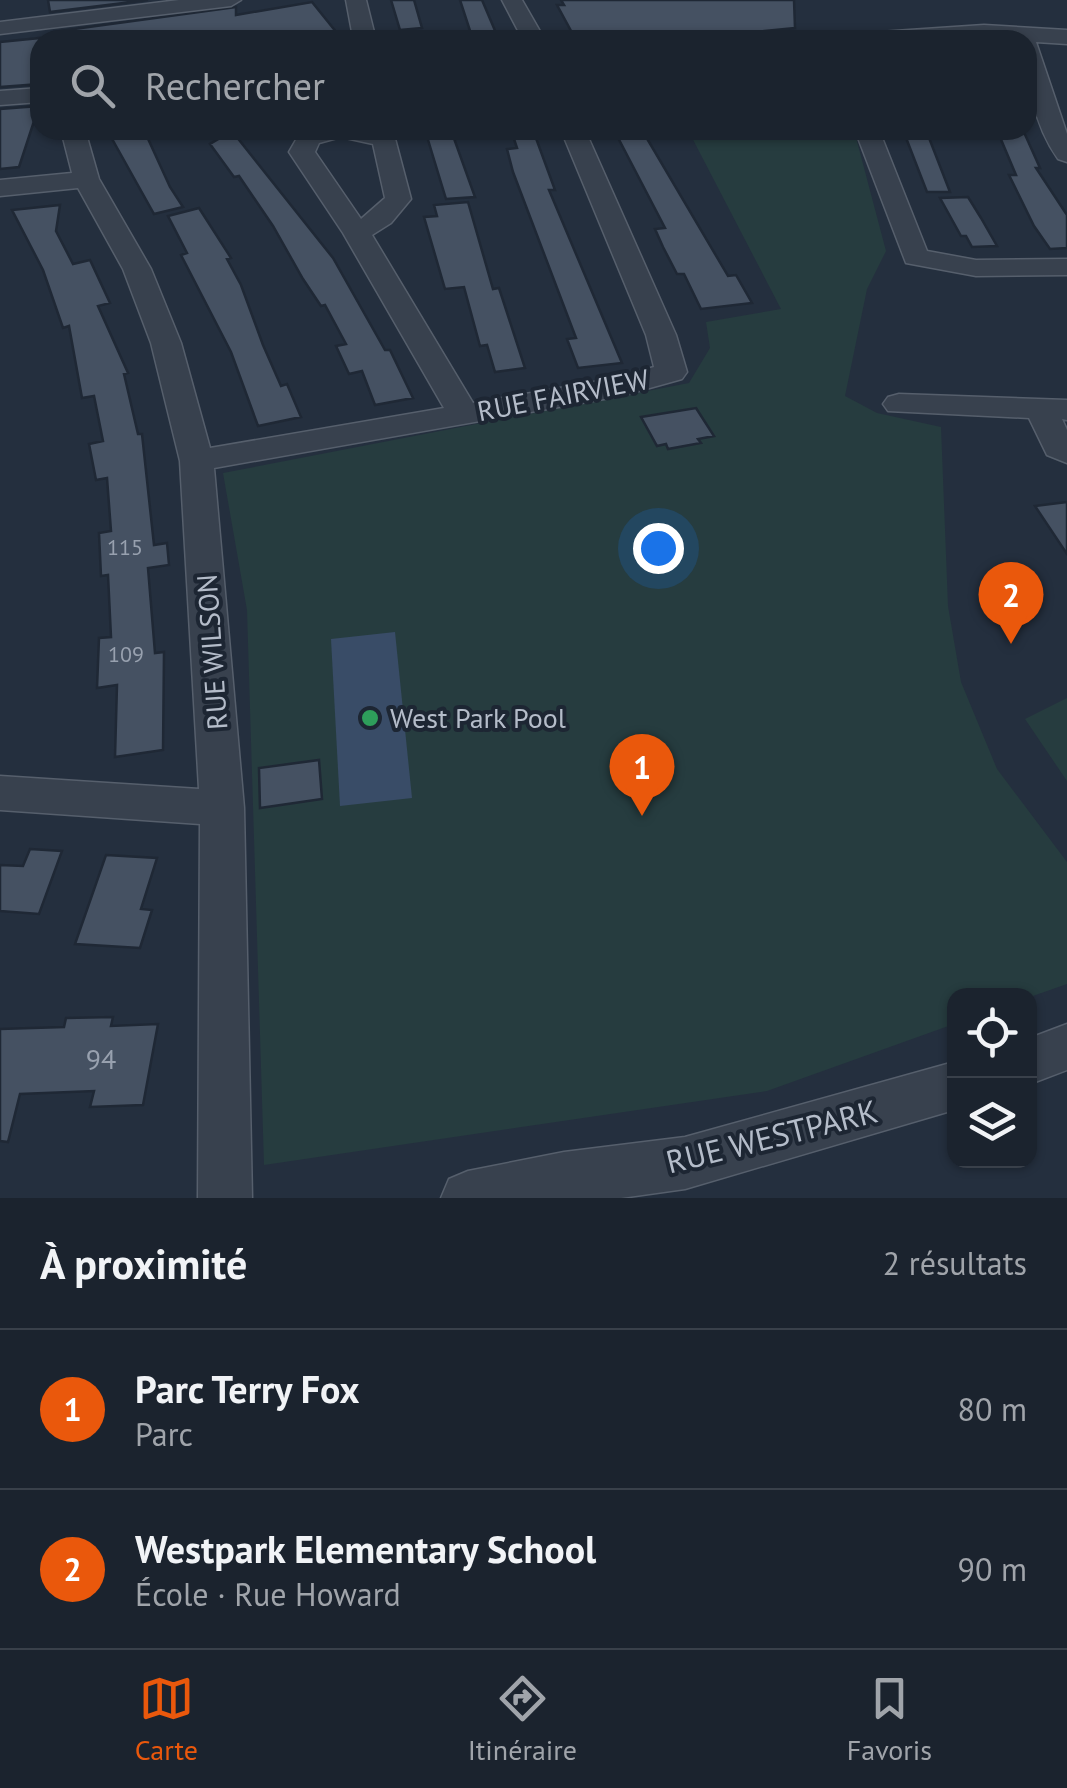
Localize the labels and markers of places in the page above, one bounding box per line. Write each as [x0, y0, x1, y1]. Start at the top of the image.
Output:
pin: 2 [978, 562, 1044, 644]
place label: West Park Pool [390, 699, 566, 736]
marker: West Park Pool [359, 707, 381, 729]
pin: 1 [610, 734, 674, 816]

